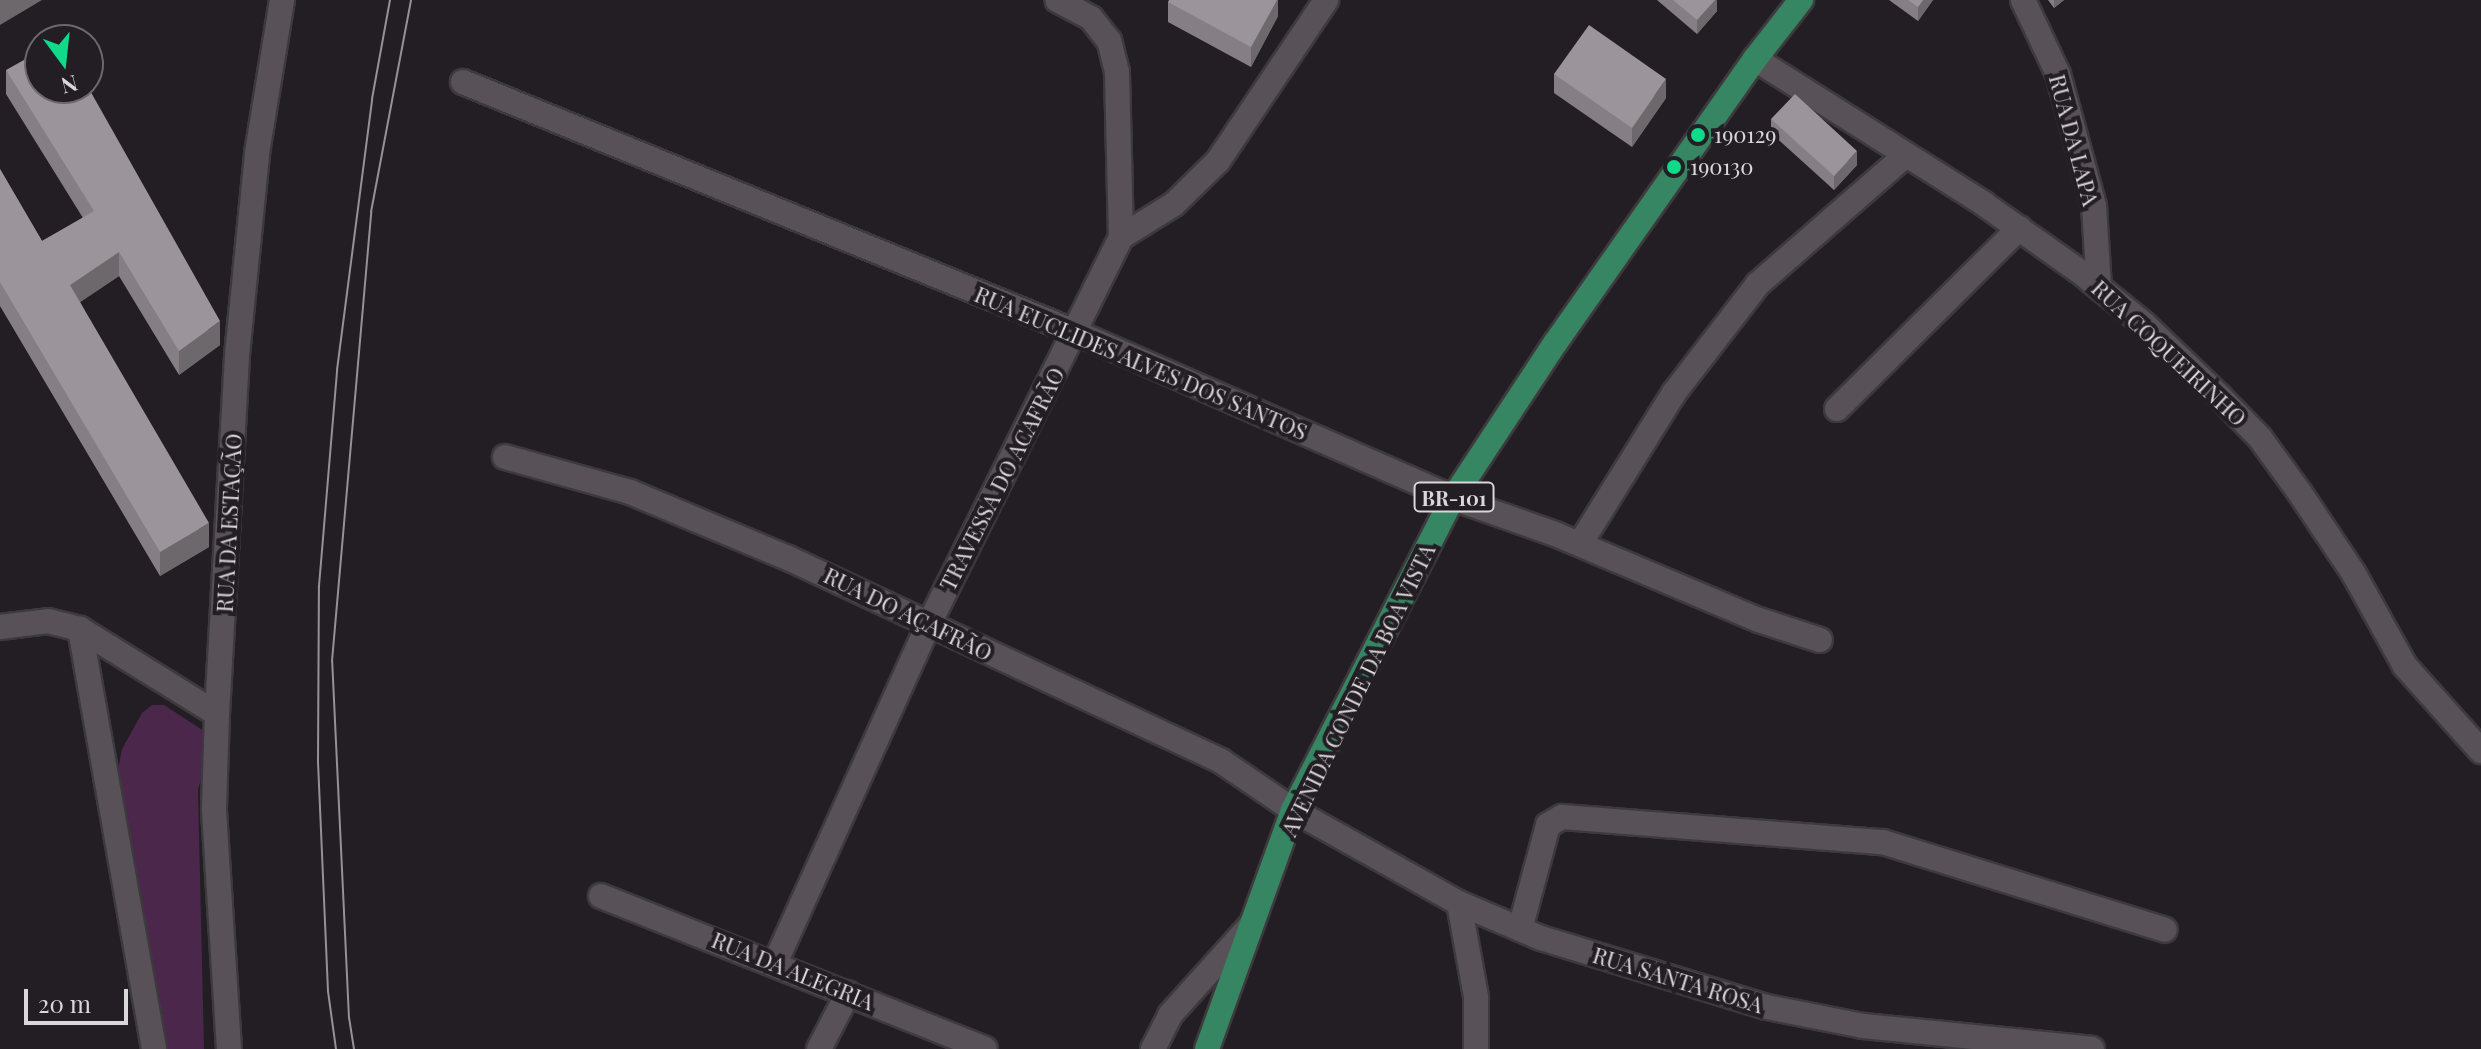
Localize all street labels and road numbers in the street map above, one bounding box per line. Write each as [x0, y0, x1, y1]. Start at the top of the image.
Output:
street label: RUA DA LAPA [2044, 71, 2104, 209]
street label: RUA COQUEIRINHO [2086, 275, 2252, 431]
street label: RUA EUCLIDES ALVES DOS SANTOS [970, 281, 1312, 445]
street label: TRAVESSA DO ACAFRÃO [934, 363, 1070, 595]
street label: RUA DA ESTAÇÃO [211, 433, 247, 613]
road number: BR-101 [1412, 481, 1496, 513]
street label: AVENIDA CONDE DA BOA VISTA [1275, 539, 1441, 841]
street label: RUA DO AÇAFRÃO [819, 562, 997, 666]
street label: RUA DA ALEGRIA [708, 926, 878, 1016]
street label: RUA SANTA ROSA [1590, 942, 1766, 1018]

